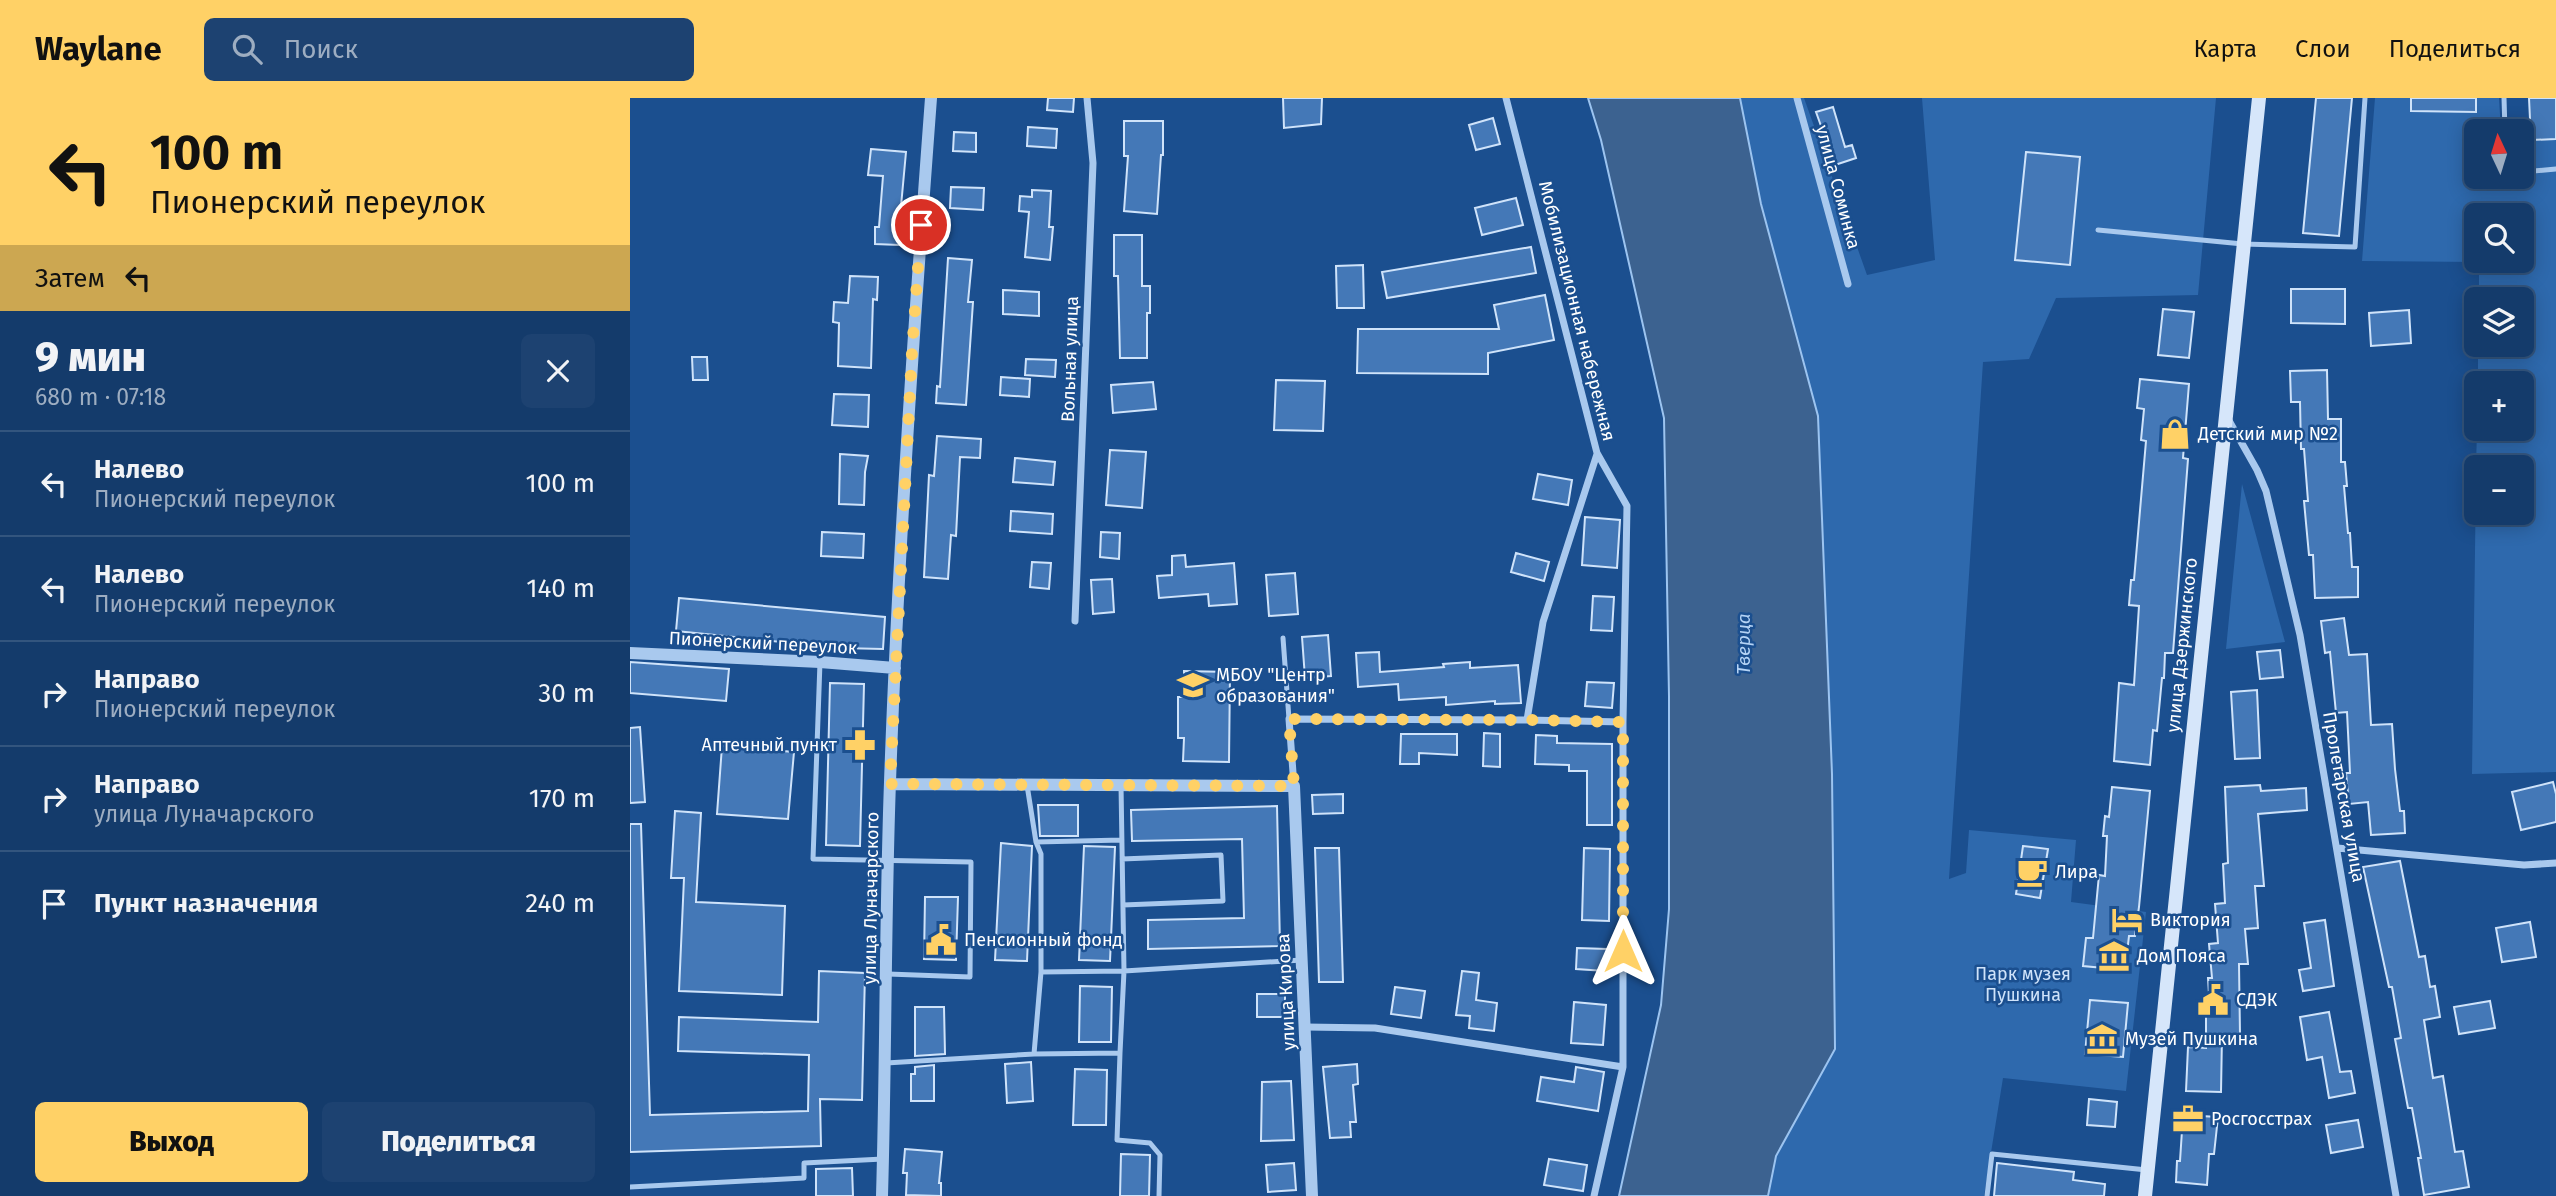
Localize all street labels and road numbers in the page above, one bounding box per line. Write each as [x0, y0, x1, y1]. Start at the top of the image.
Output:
street label: улица Соминка [1811, 123, 1865, 251]
street label: Мобилизационная набережная [1534, 179, 1620, 443]
street label: Вольная улица [1057, 296, 1083, 422]
street label: улица Дзержинского [2162, 556, 2202, 734]
street label: Пионерский переулок [668, 627, 858, 659]
street label: Пролетарская улица [2318, 710, 2370, 884]
street label: улица Луначарского [858, 812, 884, 984]
street label: улица Кирова [1272, 933, 1300, 1051]

